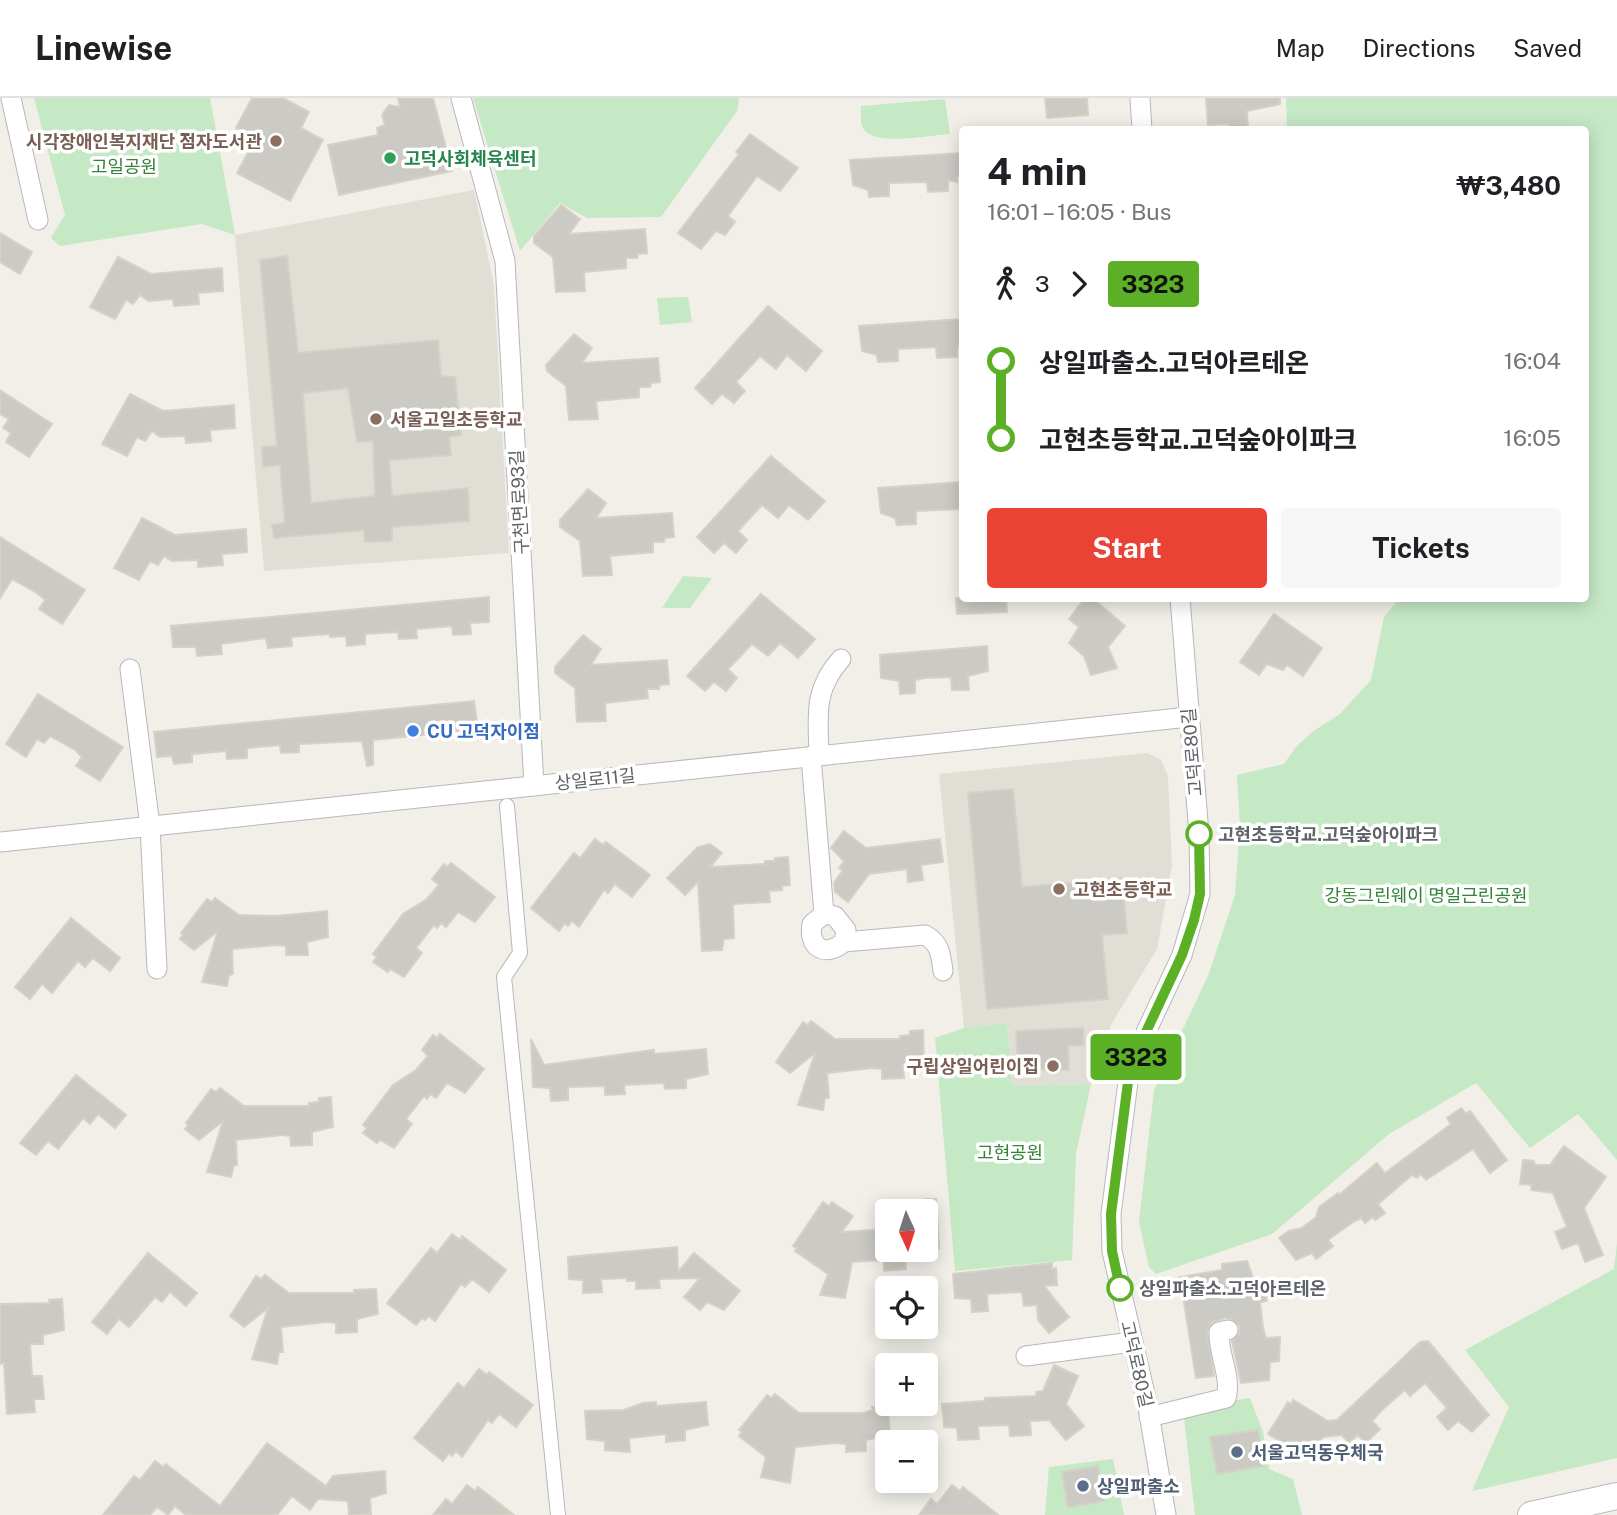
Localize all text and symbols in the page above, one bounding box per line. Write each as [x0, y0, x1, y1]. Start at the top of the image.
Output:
text: Linewise [35, 29, 172, 67]
text: Map [1276, 34, 1325, 62]
text: Directions [1363, 34, 1475, 62]
text: Saved [1513, 34, 1582, 62]
place label: 시각장애인복지재단 점자도서관 [26, 131, 262, 152]
marker: 시각장애인복지재단 점자도서관 [268, 133, 284, 149]
place label: 고덕사회체육센터 [404, 148, 536, 169]
text: 4 min [987, 149, 1087, 194]
marker: 고덕사회체육센터 [382, 150, 398, 166]
park label: 고일공원 [91, 156, 157, 177]
text: ₩3,480 [1456, 170, 1561, 201]
text: 16:01 – 16:05 · Bus [987, 198, 1171, 225]
icon: walk [987, 265, 1025, 303]
icon: forward [1060, 265, 1098, 303]
text: 3 [1035, 270, 1050, 297]
text: 3323 [1122, 270, 1185, 298]
text: 상일파출소.고덕아르테온 [1039, 347, 1309, 378]
text: 16:04 [1504, 347, 1561, 374]
place label: 서울고일초등학교 [390, 409, 522, 430]
marker: 서울고일초등학교 [368, 411, 384, 427]
text: 고현초등학교.고덕숲아이파크 [1039, 424, 1357, 455]
text: 16:05 [1503, 424, 1561, 451]
street label: 구천면로93길 [506, 449, 532, 555]
button: Start [987, 508, 1267, 588]
button: Tickets [1281, 508, 1561, 588]
street label: 고덕로80길 [1178, 707, 1206, 797]
place label: CU 고덕자이점 [427, 721, 540, 742]
marker: CU 고덕자이점 [405, 723, 421, 739]
street label: 상일로11길 [554, 764, 636, 794]
marker: 고현초등학교.고덕숲아이파크 [1186, 821, 1212, 847]
place label: 고현초등학교.고덕숲아이파크 [1218, 824, 1438, 845]
place label: 고현초등학교 [1073, 879, 1172, 900]
marker: 고현초등학교 [1051, 881, 1067, 897]
park label: 강동그린웨이 명일근린공원 [1324, 885, 1528, 906]
line badge: 3323 [1087, 1034, 1185, 1080]
text: 3323 [1104, 1043, 1168, 1071]
place label: 구립상일어린이집 [907, 1056, 1039, 1077]
marker: 구립상일어린이집 [1045, 1058, 1061, 1074]
park label: 고현공원 [977, 1142, 1043, 1163]
north arrow [875, 1199, 938, 1262]
map controls [875, 1199, 938, 1493]
marker: 상일파출소.고덕아르테온 [1107, 1275, 1133, 1301]
button: locate [875, 1276, 938, 1339]
place label: 상일파출소.고덕아르테온 [1139, 1278, 1326, 1299]
street label: 고덕로80길 [1117, 1318, 1157, 1410]
button: + [875, 1353, 938, 1416]
button: − [875, 1430, 938, 1493]
place label: 서울고덕동우체국 [1251, 1442, 1383, 1463]
marker: 서울고덕동우체국 [1229, 1444, 1245, 1460]
place label: 상일파출소 [1097, 1476, 1180, 1497]
marker: 상일파출소 [1075, 1478, 1091, 1494]

